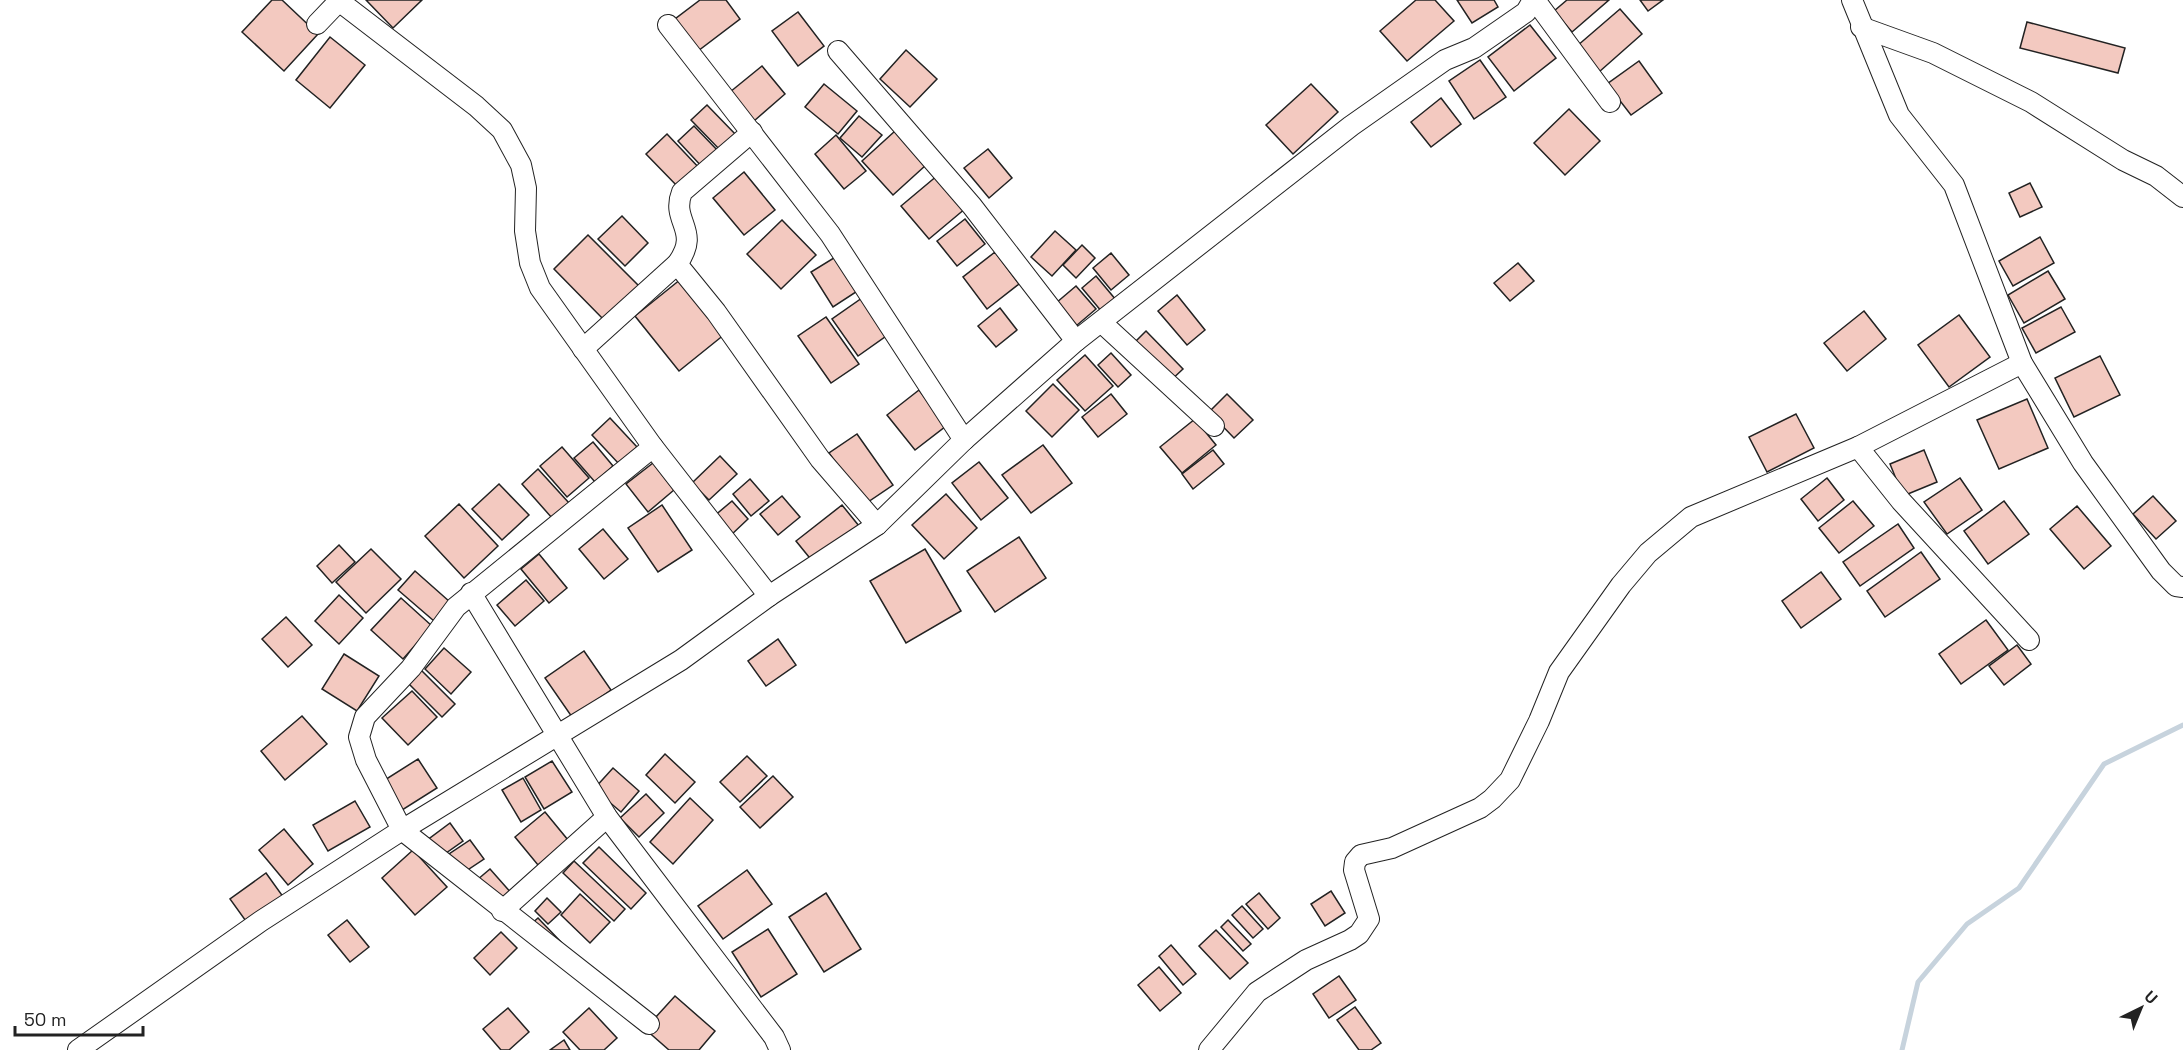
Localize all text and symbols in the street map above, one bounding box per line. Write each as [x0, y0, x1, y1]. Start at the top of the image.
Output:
north arrow [2111, 978, 2171, 1038]
text: U [2140, 986, 2162, 1009]
scale bar [15, 999, 142, 1037]
text: 50 m [24, 1008, 66, 1031]

